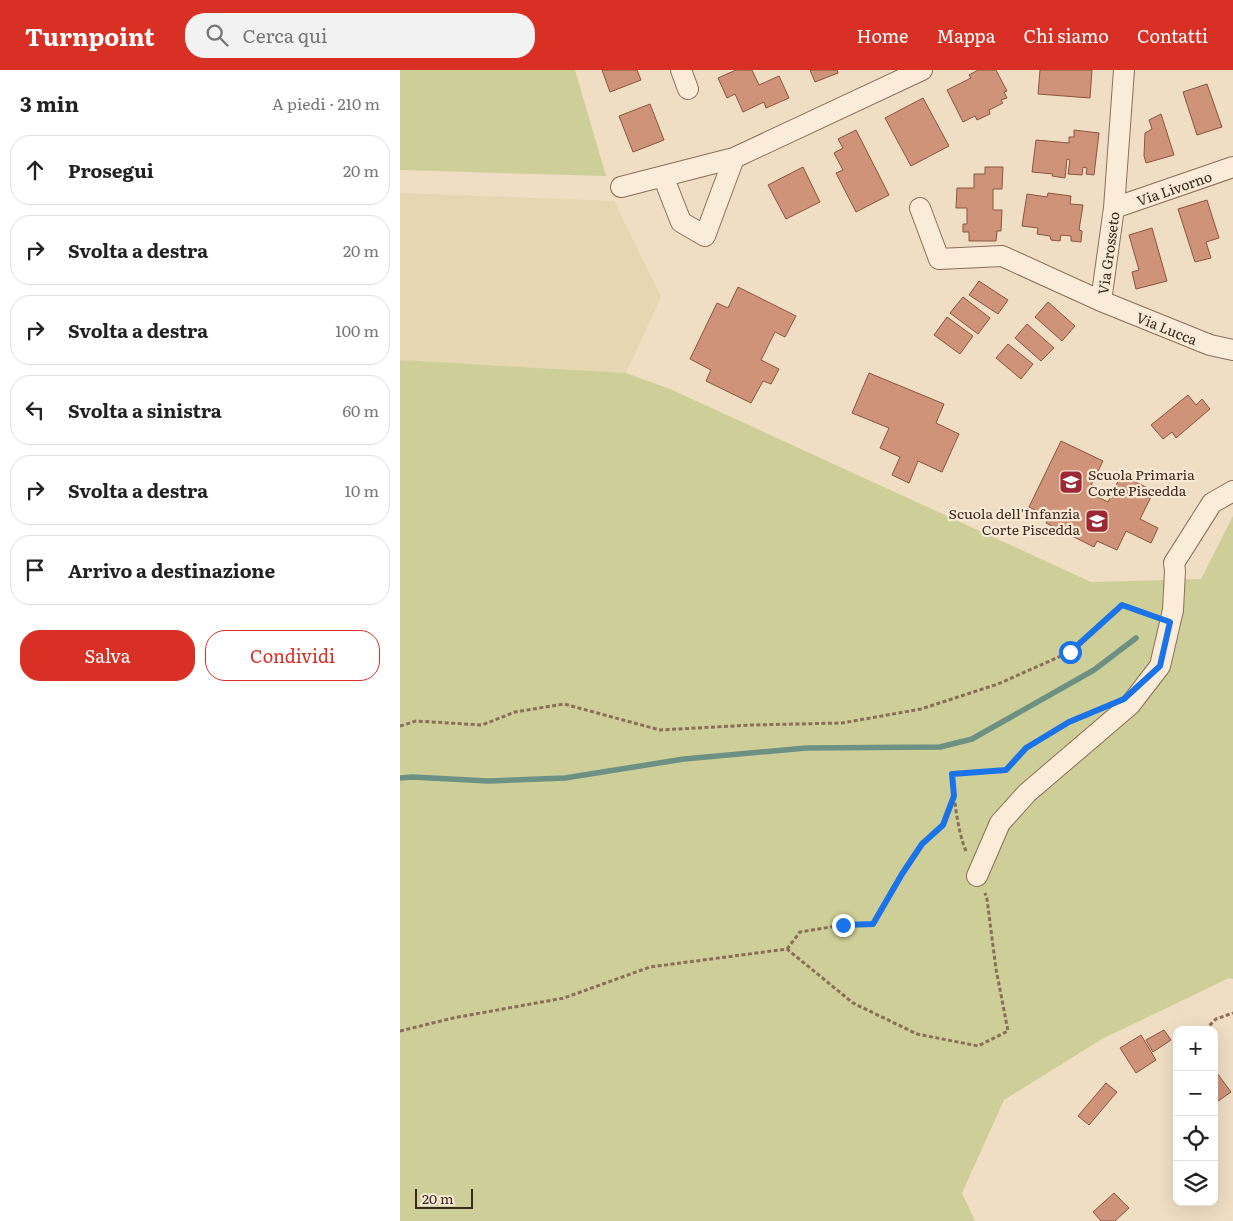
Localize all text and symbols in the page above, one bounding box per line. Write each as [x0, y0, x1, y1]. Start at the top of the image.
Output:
search box [185, 13, 535, 58]
text: Turnpoint [25, 18, 155, 53]
icon: search [203, 21, 231, 49]
text: Cerca qui [243, 21, 327, 49]
text: Home [856, 22, 908, 49]
text: Mappa [936, 22, 995, 49]
text: Chi siamo [1023, 22, 1109, 49]
text: Contatti [1137, 22, 1208, 49]
text: 3 min [20, 87, 79, 118]
text: A piedi · 210 m [272, 91, 380, 115]
icon: ahead [21, 156, 49, 184]
text: Prosegui [68, 156, 154, 184]
text: 20 m [343, 158, 379, 182]
street label: Via Livorno [1134, 166, 1214, 210]
street label: Via Grosseto [1092, 210, 1124, 296]
icon: right [21, 236, 49, 264]
text: Svolta a destra [68, 236, 208, 264]
text: 20 m [343, 238, 379, 262]
street label: Via Lucca [1134, 307, 1201, 349]
icon: right [21, 316, 49, 344]
text: Svolta a destra [68, 316, 208, 344]
text: 100 m [335, 318, 379, 342]
icon: left [21, 396, 49, 424]
text: Svolta a sinistra [68, 396, 222, 424]
text: 60 m [342, 398, 379, 422]
place label: Scuola Primaria Corte Piscedda [1088, 464, 1195, 500]
school or university icon: Scuola Primaria Corte Piscedda [1058, 469, 1084, 495]
icon: right [21, 476, 49, 504]
text: Svolta a destra [68, 476, 208, 504]
text: 10 m [345, 478, 379, 502]
place label: Scuola dell'Infanzia Corte Piscedda [949, 503, 1080, 539]
school or university icon: Scuola dell'Infanzia Corte Piscedda [1084, 508, 1110, 534]
icon: arrive [21, 556, 49, 584]
text: Arrivo a destinazione [68, 556, 275, 584]
button: Salva [20, 630, 195, 681]
button: Condividi [205, 630, 380, 681]
route start [1059, 641, 1082, 664]
route end [832, 914, 855, 937]
map controls [1173, 1026, 1218, 1206]
button: + [1173, 1026, 1218, 1071]
button: − [1173, 1071, 1218, 1116]
button: locate [1173, 1116, 1218, 1161]
button: layers [1173, 1161, 1218, 1206]
scale bar [415, 1186, 472, 1209]
text: 20 m [422, 1188, 454, 1208]

